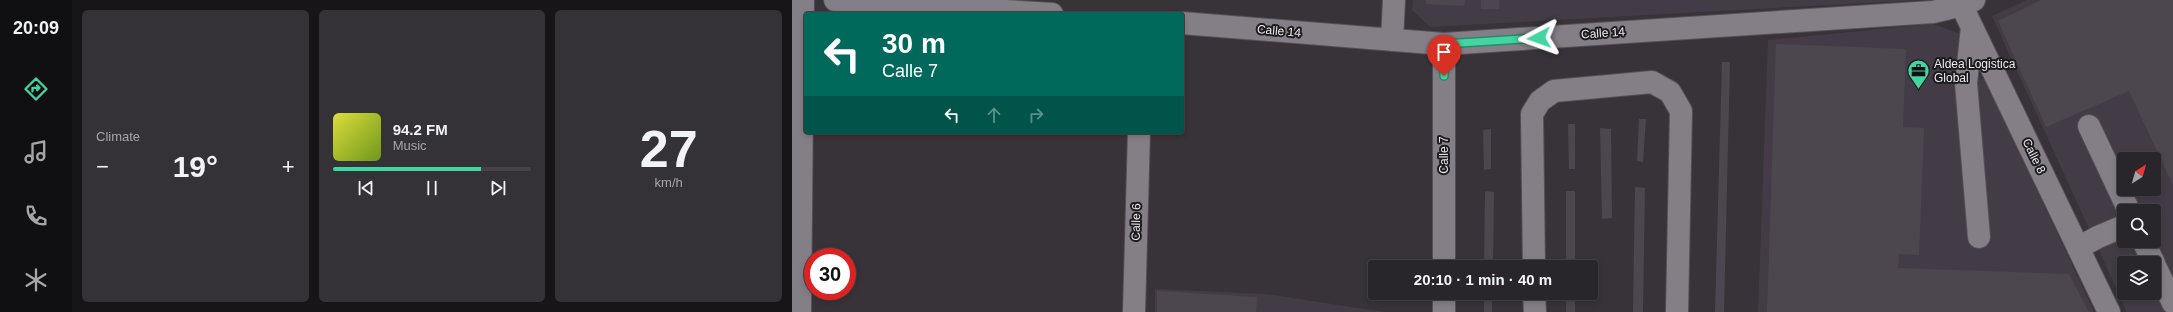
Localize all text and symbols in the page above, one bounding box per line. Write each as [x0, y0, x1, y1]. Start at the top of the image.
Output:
position arrow [1518, 17, 1560, 59]
text: 20:09 [13, 18, 59, 38]
street label: Calle 14 [1256, 22, 1302, 40]
street label: Calle 14 [1581, 24, 1626, 42]
icon: left [816, 28, 868, 80]
text: 30 m [882, 28, 946, 59]
pin [1427, 35, 1461, 76]
icon: arrive [1433, 41, 1455, 63]
place label: Aldea Logistica Global [1934, 57, 2016, 85]
office icon: Aldea Logistica Global [1905, 58, 1931, 91]
text: Calle 7 [882, 61, 938, 81]
icon: directions [22, 75, 50, 103]
icon: left [941, 104, 963, 126]
icon: ahead [983, 104, 1005, 126]
icon: right [1025, 104, 1047, 126]
text: 27 [640, 120, 698, 178]
text: 94.2 FM [393, 121, 448, 138]
text: Climate [96, 129, 140, 144]
street label: Calle 7 [1437, 136, 1451, 174]
street label: Calle 8 [2020, 136, 2049, 176]
icon: music [22, 138, 50, 166]
text: Music [393, 138, 427, 153]
text: 19° [173, 150, 218, 183]
north arrow [2117, 152, 2161, 196]
map controls [2117, 152, 2161, 300]
text: − [96, 154, 109, 179]
text: + [282, 154, 295, 179]
text: km/h [655, 175, 683, 190]
icon: previous [355, 177, 377, 199]
icon: pause [421, 177, 443, 199]
icon: next [487, 177, 509, 199]
icon: phone [22, 202, 50, 230]
street label: Calle 6 [1129, 203, 1143, 241]
button: search [2117, 204, 2161, 248]
speed limit sign: 30 [804, 248, 856, 300]
button: layers [2117, 256, 2161, 300]
icon: climate [22, 266, 50, 294]
text: 20:10 · 1 min · 40 m [1414, 271, 1552, 288]

